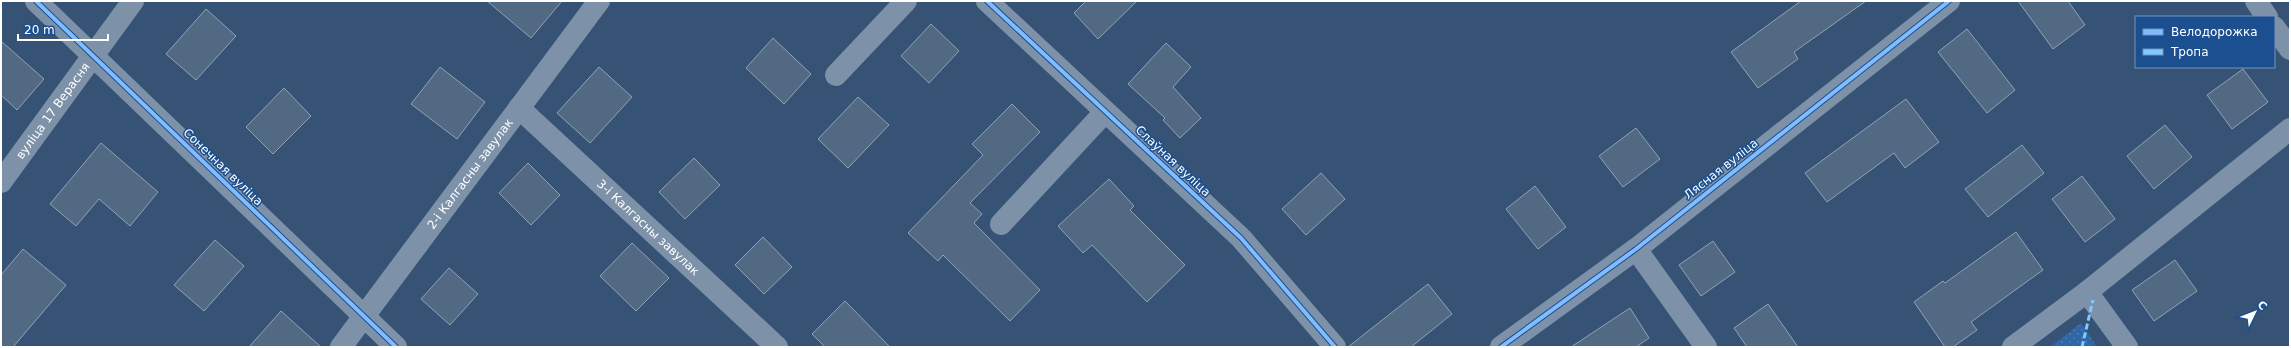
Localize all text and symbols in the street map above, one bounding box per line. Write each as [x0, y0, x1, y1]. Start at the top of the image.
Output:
scale bar [18, 16, 108, 42]
legend [2135, 16, 2275, 68]
text: 20 m [24, 23, 55, 37]
text: Велодорожка [2171, 25, 2258, 39]
text: Тропа [2170, 45, 2209, 59]
street label: вуліца 17 Верасня [13, 60, 93, 162]
street label: 2-і Калгасны завулак [424, 116, 516, 232]
street label: Слаўная вуліца [1133, 123, 1213, 199]
street label: Сонечная вуліца [180, 126, 266, 208]
street label: Лясная вуліца [1681, 136, 1761, 202]
street label: 3-і Калгасны завулак [594, 177, 702, 278]
north arrow [2235, 292, 2275, 332]
text: С [2254, 298, 2269, 313]

